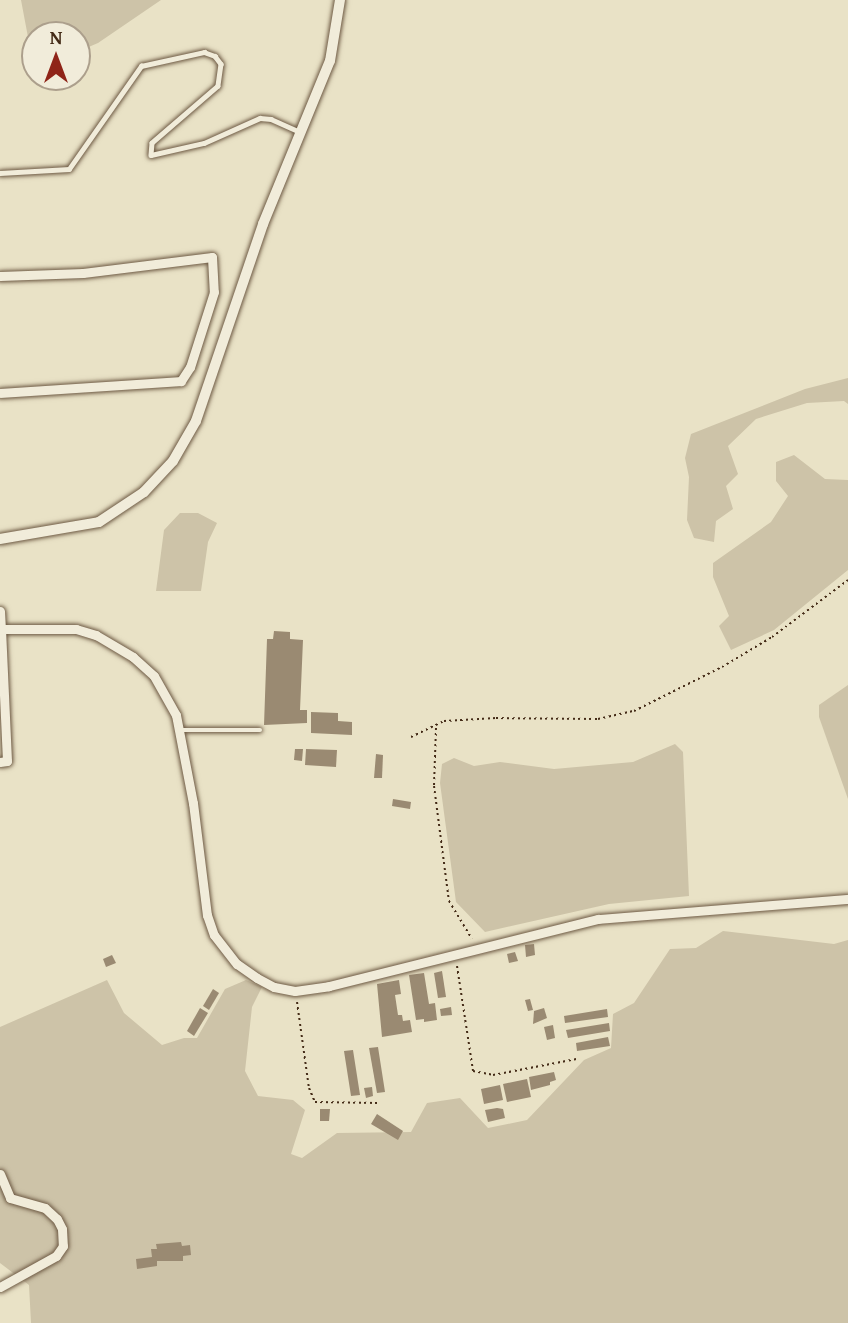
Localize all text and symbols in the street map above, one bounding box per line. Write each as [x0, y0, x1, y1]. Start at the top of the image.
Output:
north arrow [21, 21, 91, 91]
text: N [50, 23, 62, 51]

